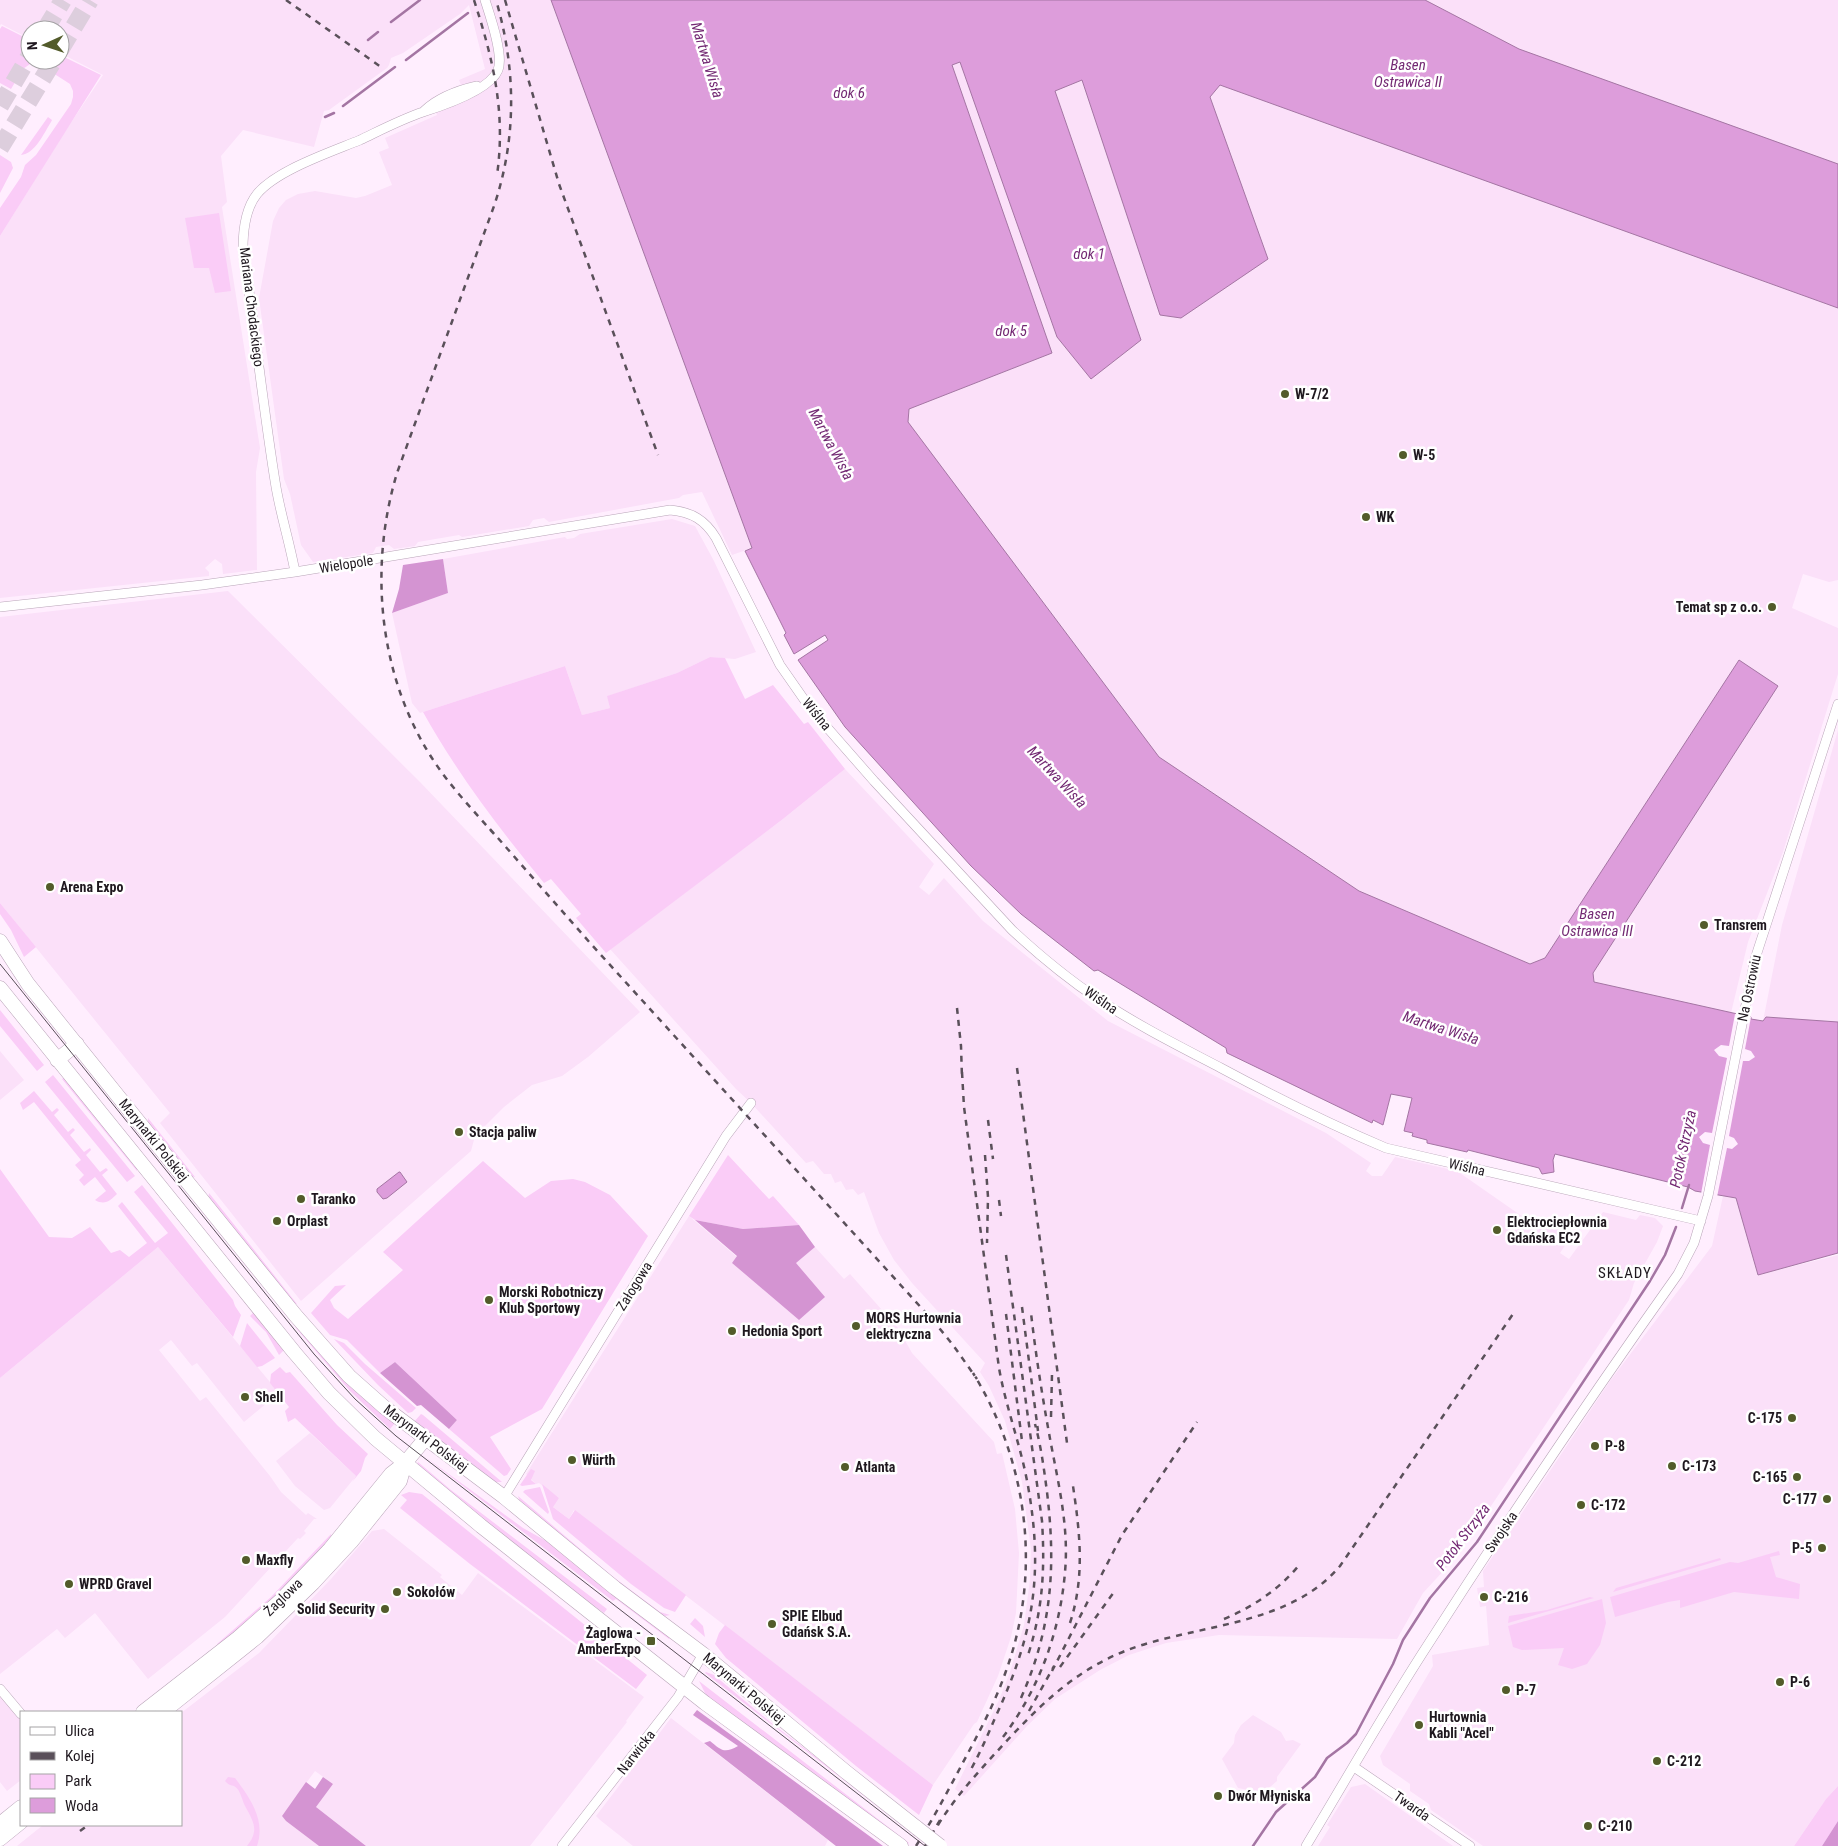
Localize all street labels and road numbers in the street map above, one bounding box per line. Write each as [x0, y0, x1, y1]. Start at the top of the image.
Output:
street label: Mariana Chodackiego [237, 246, 267, 368]
street label: Wielopole [318, 552, 375, 576]
street label: Wiślna [799, 695, 835, 733]
street label: Na Ostrowiu [1734, 953, 1764, 1023]
street label: Wiślna [1081, 983, 1121, 1017]
street label: Marynarki Polskiej [116, 1096, 192, 1184]
street label: Wiślna [1447, 1155, 1487, 1179]
street label: Załogowa [613, 1259, 655, 1313]
street label: Marynarki Polskiej [381, 1401, 471, 1475]
street label: Swojska [1482, 1508, 1520, 1556]
street label: Żaglowa [261, 1575, 305, 1619]
street label: Marynarki Polskiej [700, 1649, 788, 1727]
street label: Narwicka [614, 1727, 658, 1777]
street label: Twarda [1391, 1788, 1433, 1824]

